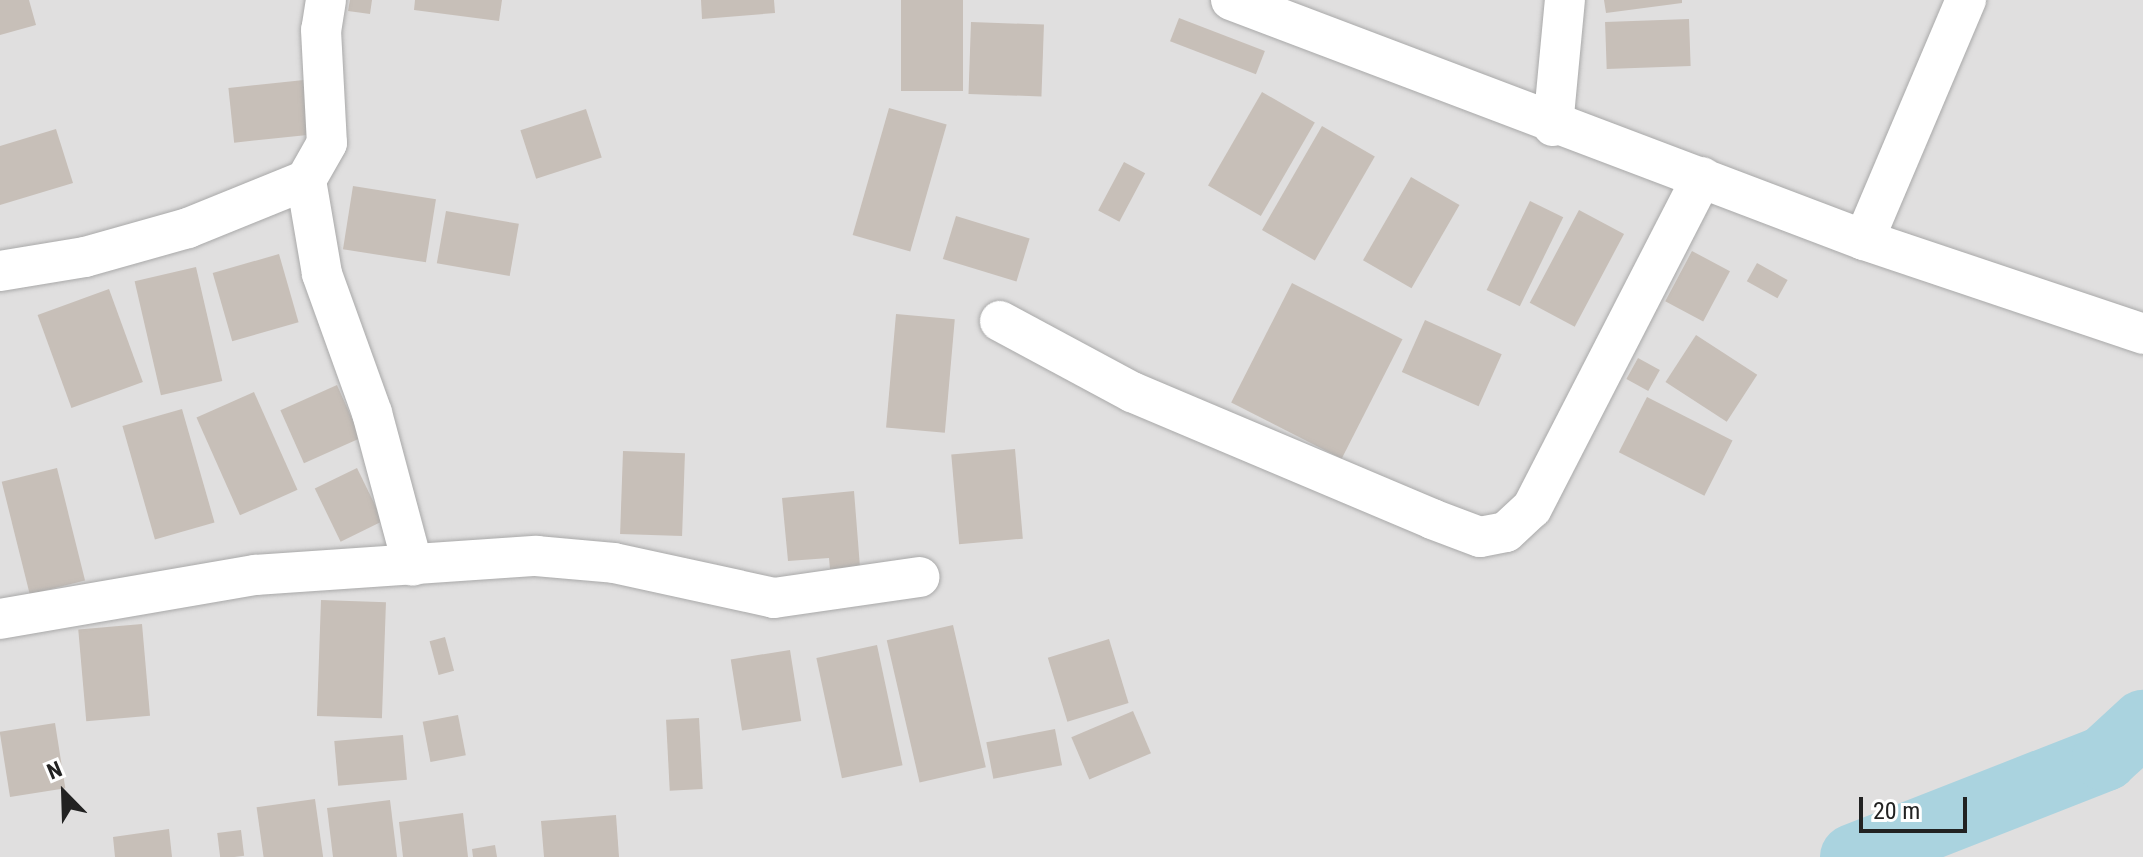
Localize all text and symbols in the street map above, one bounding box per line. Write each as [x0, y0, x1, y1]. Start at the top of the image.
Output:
north arrow [24, 753, 104, 833]
text: N [43, 756, 66, 785]
scale bar [1863, 781, 1971, 831]
text: 20 m [1873, 797, 1920, 825]

